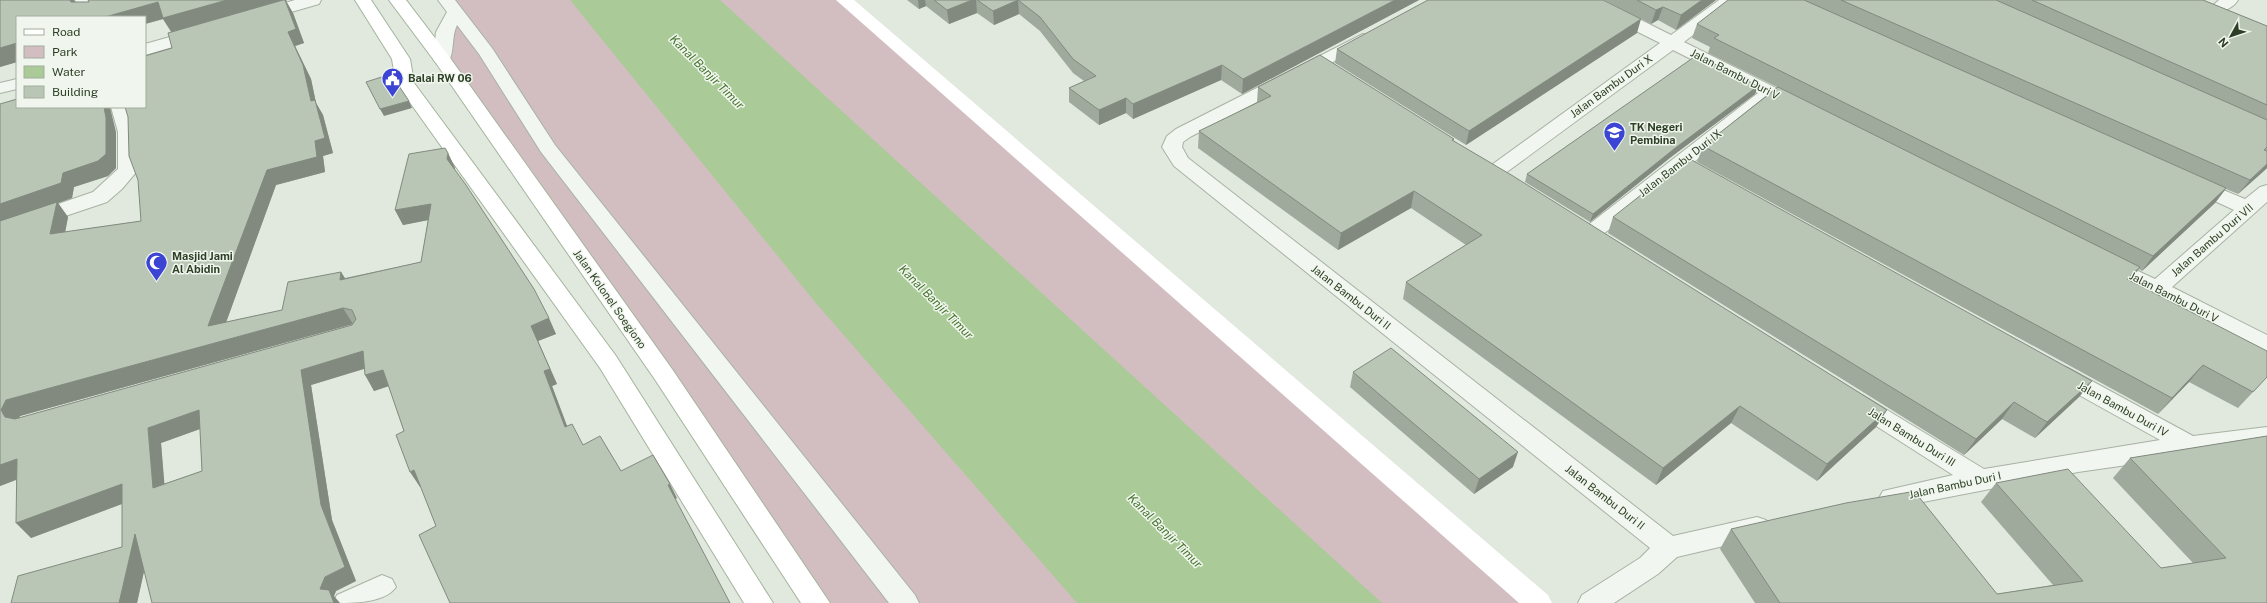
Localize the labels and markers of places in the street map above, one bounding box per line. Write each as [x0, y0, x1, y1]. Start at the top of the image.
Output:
public building icon: Balai RW 06 [380, 65, 406, 98]
place label: Balai RW 06 [408, 72, 472, 84]
school or university icon: TK Negeri Pembina [1601, 120, 1627, 153]
place label: TK Negeri Pembina [1630, 121, 1683, 146]
mosque icon: Masjid Jami Al Abidin [144, 249, 170, 282]
place label: Masjid Jami Al Abidin [172, 250, 233, 275]

